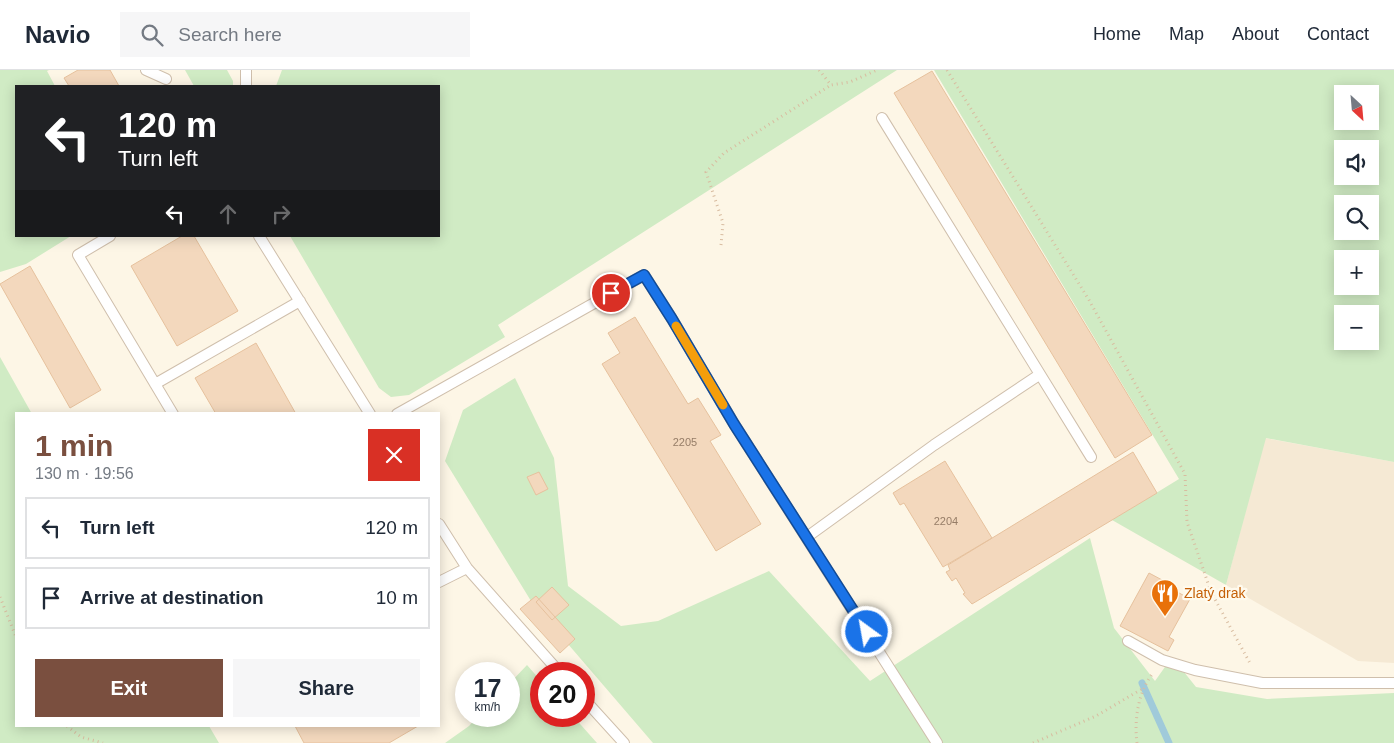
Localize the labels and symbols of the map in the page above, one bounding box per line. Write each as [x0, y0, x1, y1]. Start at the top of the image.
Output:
north arrow [1334, 85, 1379, 130]
pin [590, 272, 632, 314]
house number: 2205 [673, 436, 697, 448]
house number: 2204 [934, 515, 958, 527]
restaurant icon: Zlatý drak [1150, 578, 1180, 617]
place label: Zlatý drak [1184, 585, 1246, 601]
position arrow [840, 605, 892, 657]
speed limit sign: 20 [530, 662, 595, 727]

